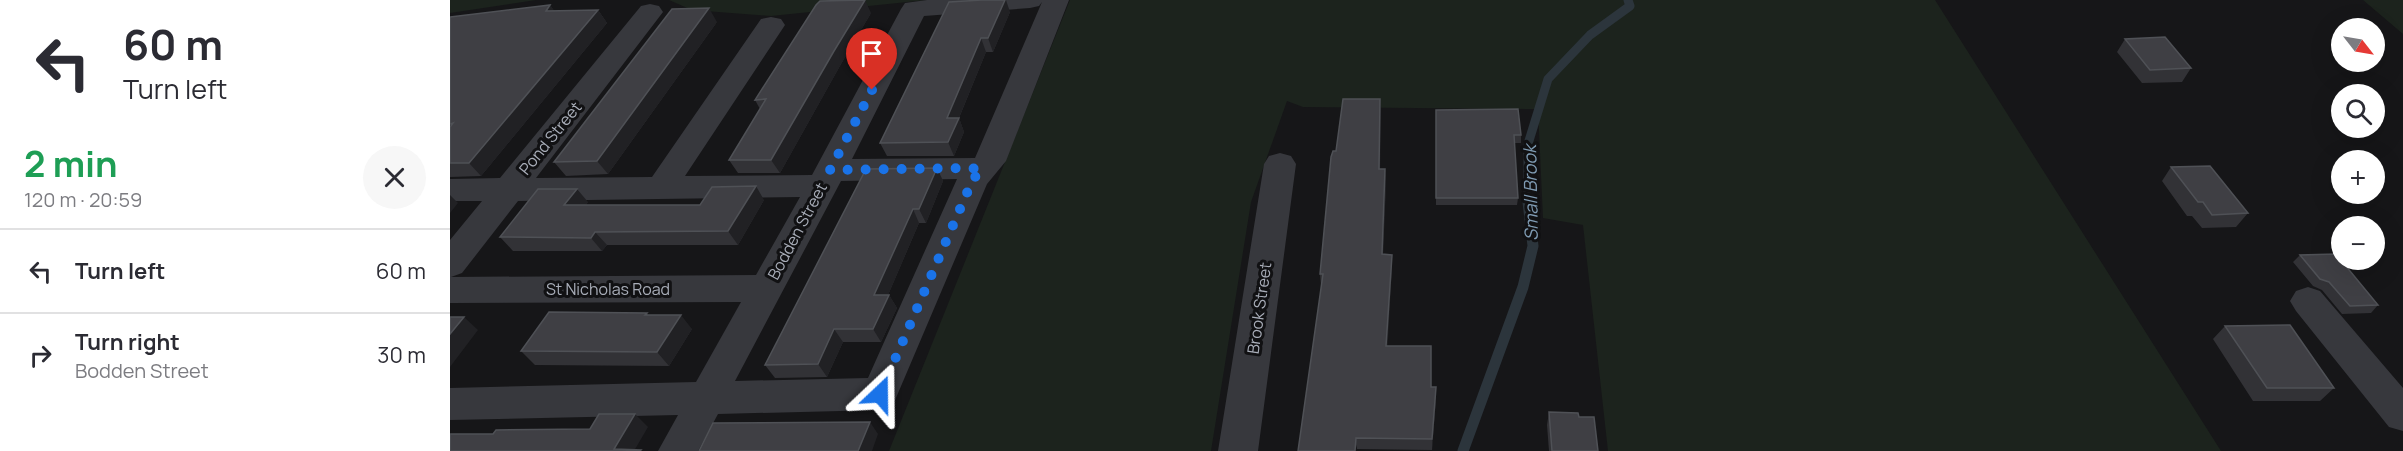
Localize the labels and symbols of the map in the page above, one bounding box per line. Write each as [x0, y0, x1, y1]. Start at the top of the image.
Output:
north arrow [2331, 18, 2385, 72]
pin [846, 28, 897, 90]
street label: Pond Street [514, 97, 586, 179]
water label: Small Brook [1517, 142, 1543, 241]
street label: Bodden Street [762, 179, 832, 283]
street label: Brook Street [1242, 261, 1276, 355]
street label: St Nicholas Road [546, 278, 670, 300]
position arrow [848, 362, 912, 426]

